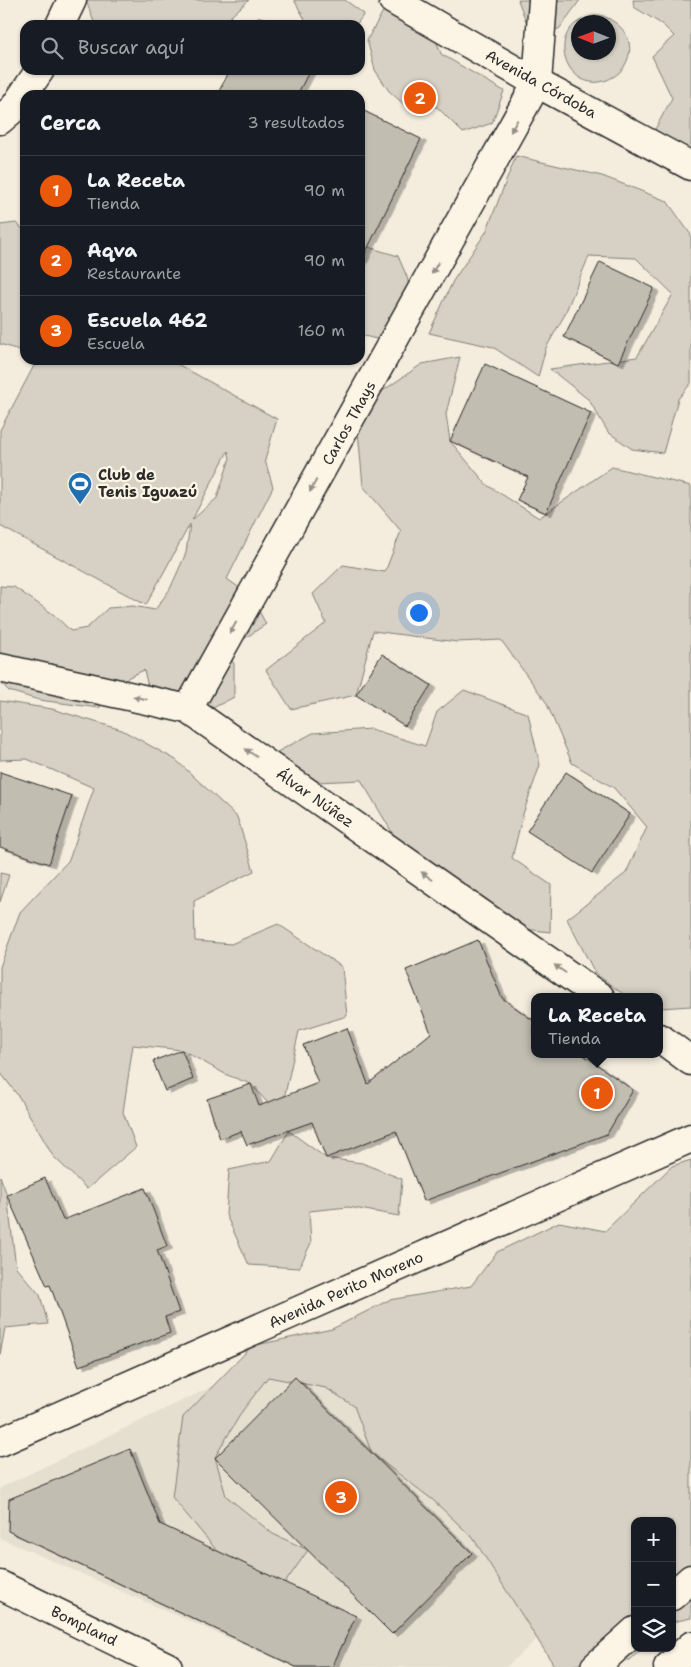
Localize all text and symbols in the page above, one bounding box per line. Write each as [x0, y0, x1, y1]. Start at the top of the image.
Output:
north arrow [571, 15, 616, 60]
search box [20, 20, 365, 75]
icon: search [38, 34, 66, 62]
text: Buscar aquí [78, 35, 184, 60]
street label: Avenida Córdoba [482, 45, 601, 123]
pin: 2 [404, 79, 436, 117]
text: Cerca [40, 109, 101, 137]
text: 3 resultados [247, 112, 345, 133]
one-way arrow [510, 119, 518, 133]
text: La Receta [87, 168, 185, 193]
text: 1 [52, 180, 60, 201]
text: 90 m [304, 180, 345, 201]
text: Tienda [87, 193, 140, 214]
text: Aqva [87, 238, 137, 263]
text: 2 [50, 250, 62, 271]
text: 90 m [304, 250, 345, 271]
one-way arrow [431, 261, 439, 276]
text: Restaurante [87, 263, 181, 284]
text: Escuela 462 [87, 308, 208, 333]
text: 3 [50, 320, 62, 341]
text: 160 m [298, 320, 345, 341]
text: Escuela [87, 333, 145, 354]
street label: Carlos Thays [318, 377, 380, 469]
place label: Club de Tenis Iguazú [98, 465, 197, 502]
sports icon: Club de Tenis Iguazú [67, 471, 93, 505]
one-way arrow [309, 479, 317, 494]
your location [406, 600, 432, 626]
one-way arrow [229, 620, 237, 635]
one-way arrow [133, 694, 148, 702]
one-way arrow [244, 748, 257, 758]
street label: Álvar Núñez [272, 763, 358, 832]
one-way arrow [420, 871, 434, 881]
one-way arrow [553, 964, 567, 974]
popup [531, 993, 663, 1058]
text: La Receta [548, 1003, 646, 1028]
text: Tienda [548, 1028, 601, 1049]
pin: 1 [581, 1074, 613, 1112]
street label: Avenida Perito Moreno [266, 1247, 426, 1333]
pin: 3 [325, 1478, 357, 1516]
map controls [631, 1517, 676, 1652]
button: + [631, 1517, 676, 1562]
button: − [631, 1562, 676, 1607]
street label: Bompland [47, 1601, 121, 1651]
button: layers [631, 1607, 676, 1652]

